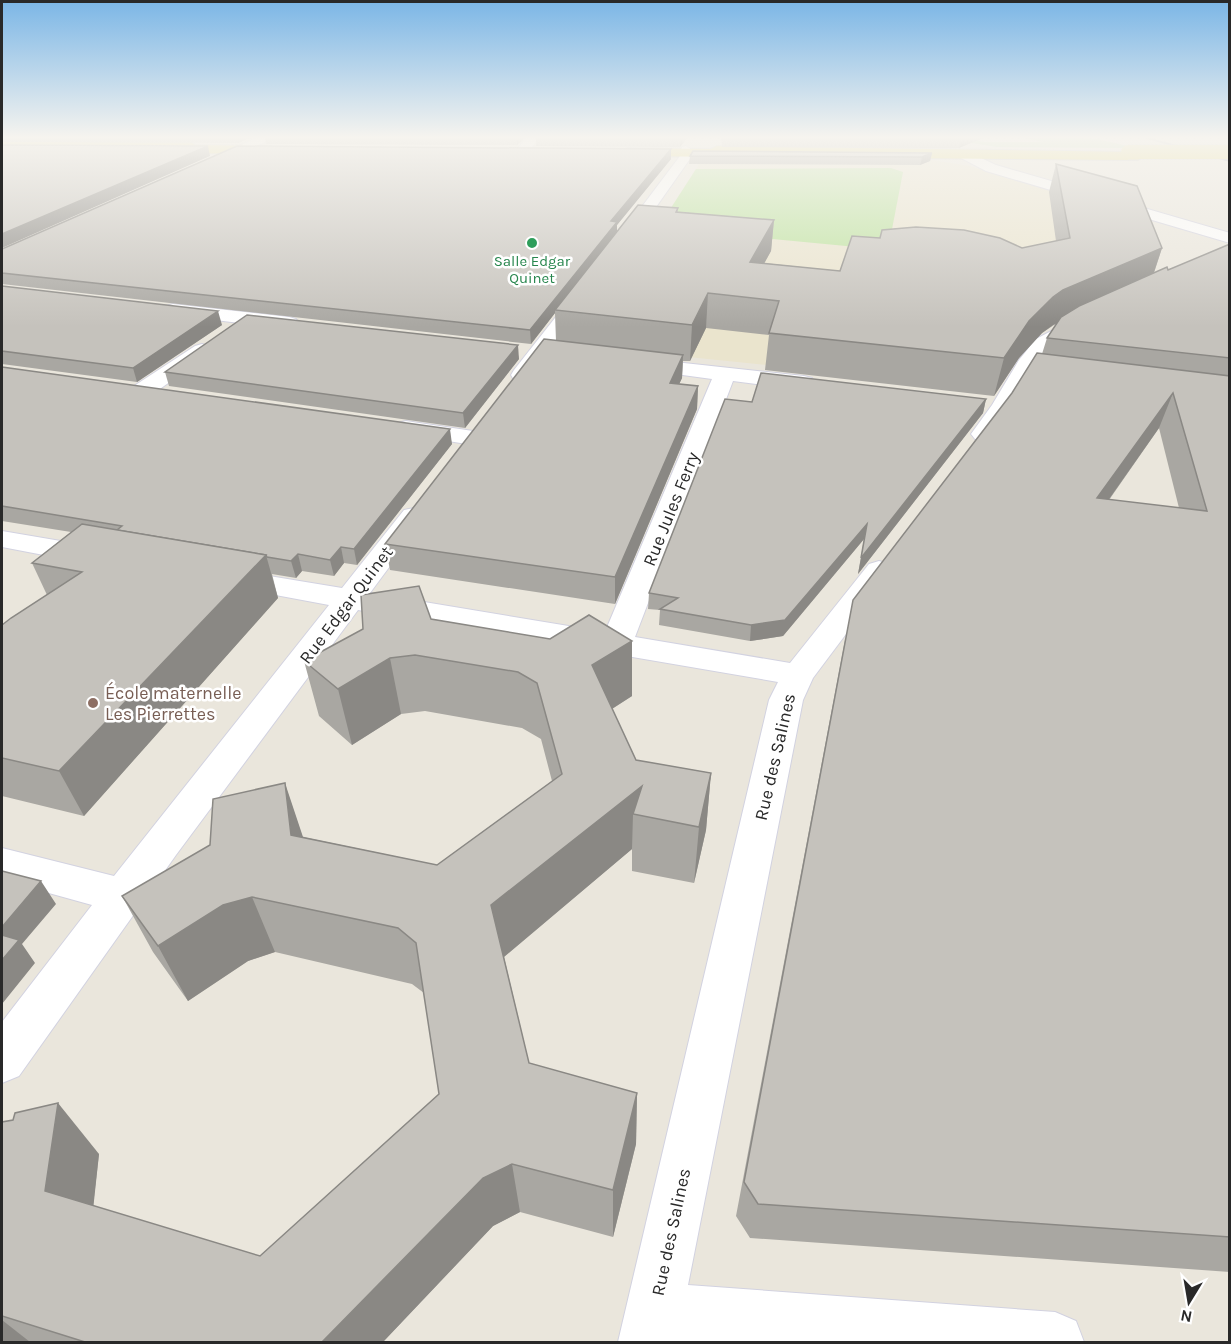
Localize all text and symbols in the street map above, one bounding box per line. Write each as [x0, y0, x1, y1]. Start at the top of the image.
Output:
marker: Salle Edgar Quinet [525, 236, 539, 250]
place label: Salle Edgar Quinet [494, 252, 571, 287]
street label: Rue Jules Ferry [638, 448, 704, 569]
street label: Rue Edgar Quinet [295, 542, 398, 668]
place label: École maternelle Les Pierrettes [105, 681, 242, 725]
street label: Rue des Salines [750, 691, 800, 823]
marker: École maternelle Les Pierrettes [86, 696, 100, 710]
street label: Rue des Salines [647, 1166, 695, 1298]
north arrow [1159, 1272, 1219, 1332]
text: N [1179, 1306, 1194, 1327]

